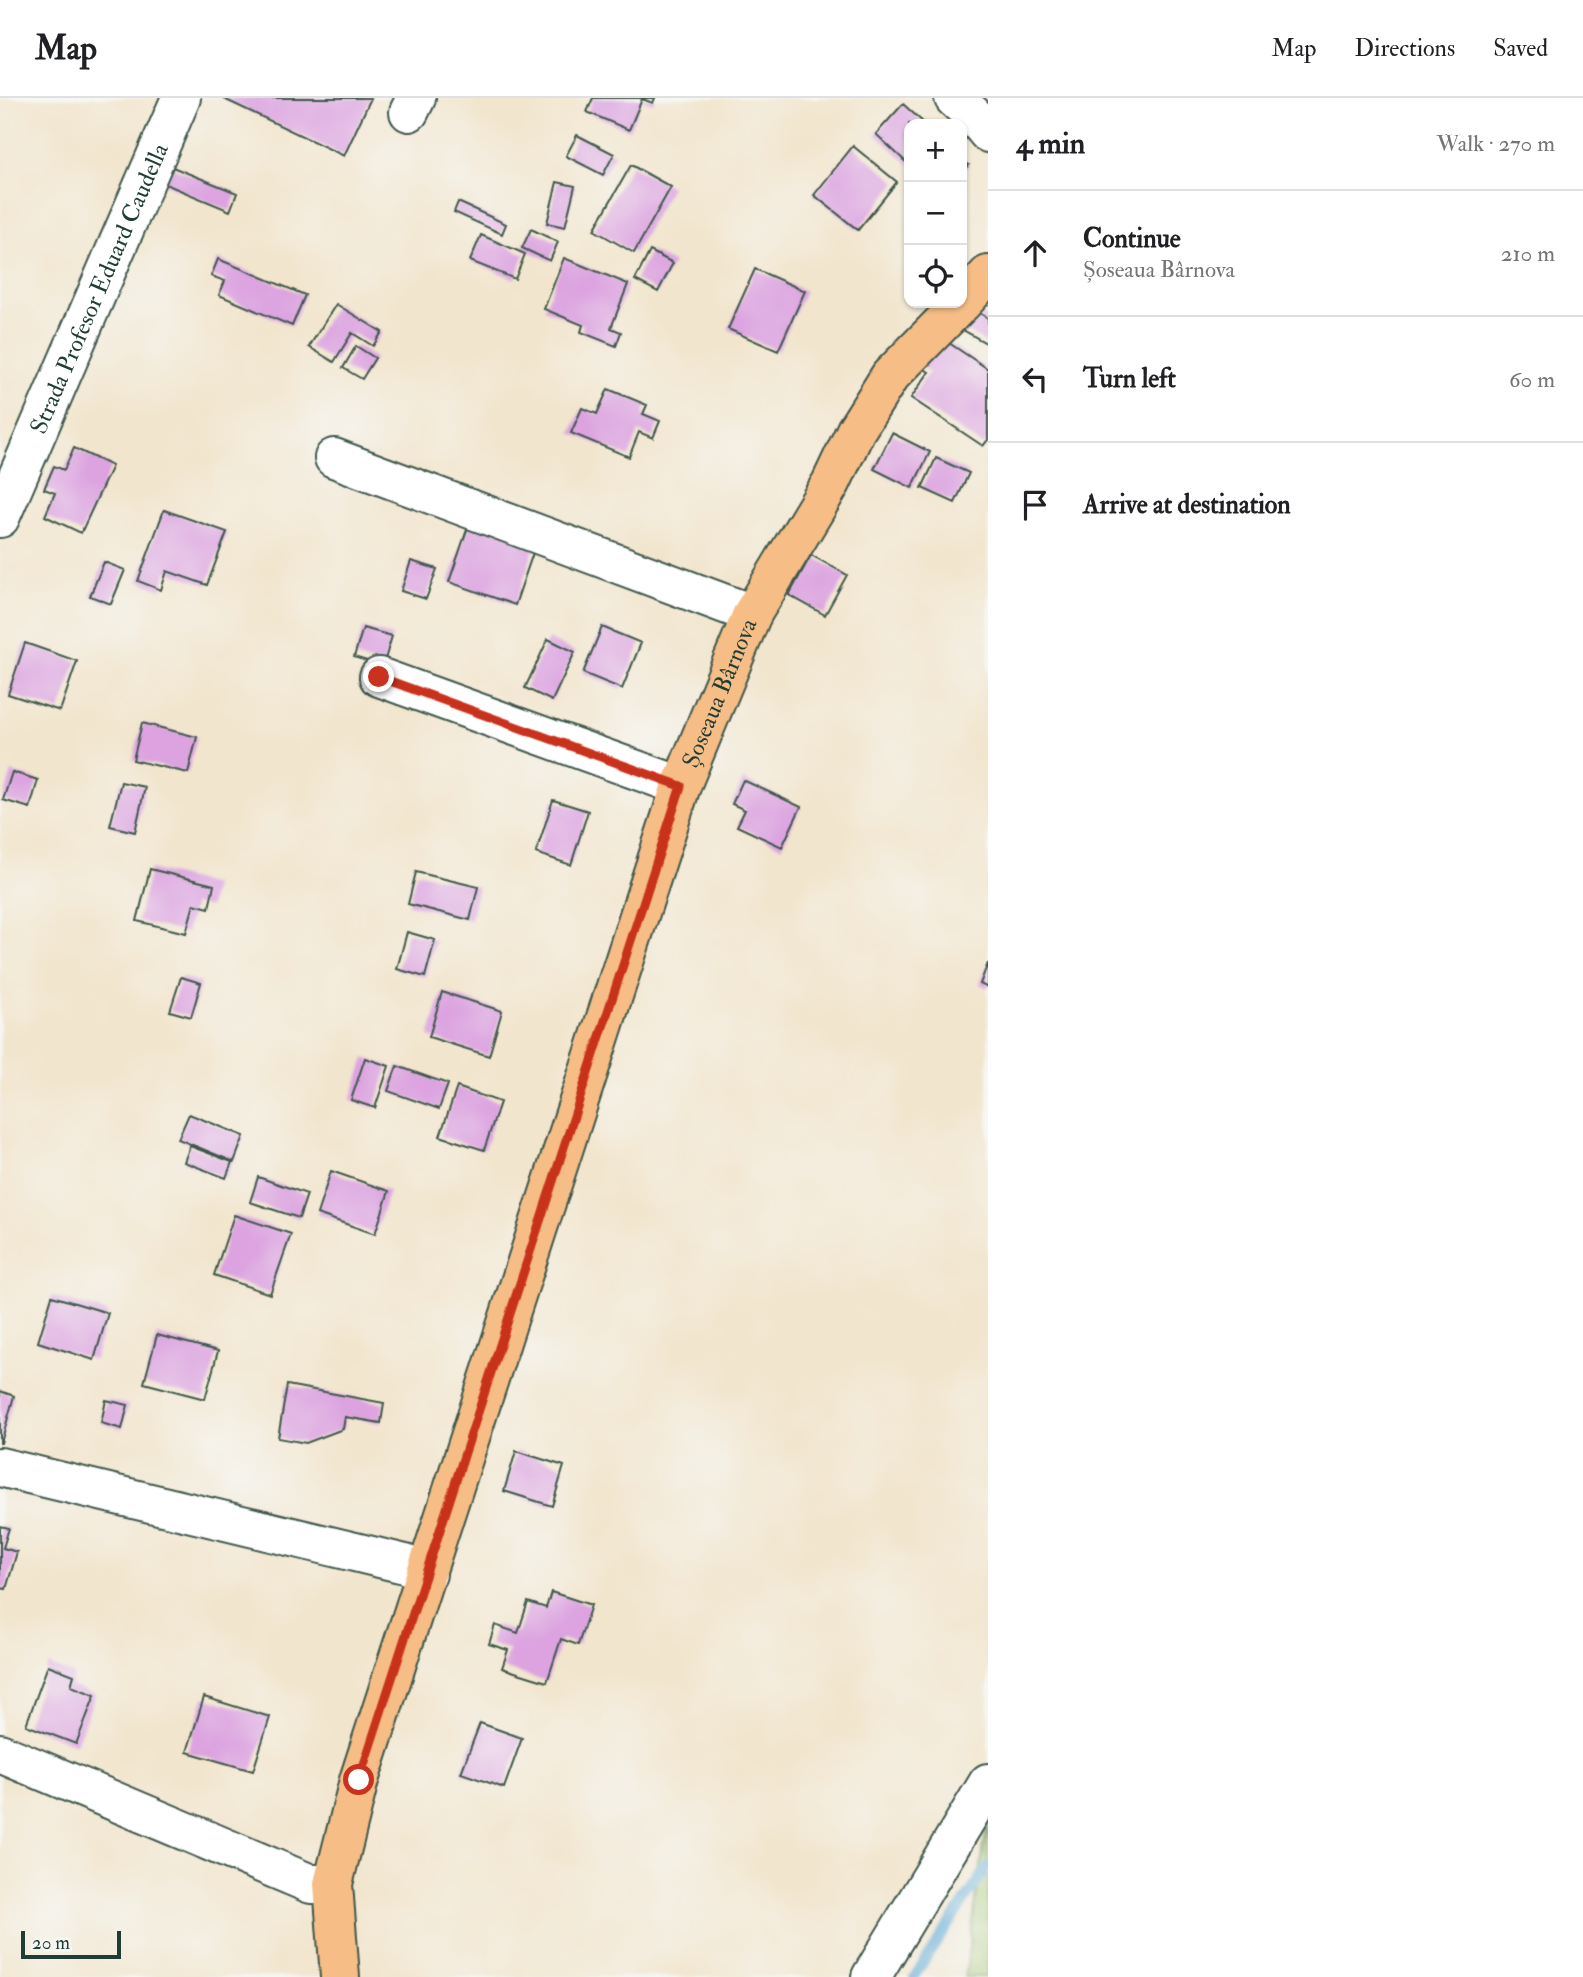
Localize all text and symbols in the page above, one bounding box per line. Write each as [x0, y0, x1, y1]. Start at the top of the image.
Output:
text: Map [35, 28, 97, 69]
text: Map [1271, 33, 1316, 64]
text: Directions [1354, 33, 1455, 64]
text: Saved [1493, 33, 1548, 64]
map controls [904, 119, 967, 308]
button: + [904, 119, 967, 182]
text: 4 min [1016, 125, 1085, 162]
text: Walk · 270 m [1436, 129, 1555, 158]
street label: Strada Profesor Eduard Caudella [23, 138, 176, 439]
button: − [904, 182, 967, 245]
text: Continue [1083, 223, 1181, 255]
icon: ahead [1016, 234, 1054, 272]
text: 210 m [1501, 239, 1555, 268]
button: locate [904, 245, 967, 308]
text: Șoseaua Bârnova [1083, 255, 1235, 284]
icon: left [1016, 360, 1054, 398]
text: Turn left [1083, 363, 1176, 395]
text: 60 m [1509, 365, 1555, 394]
icon: arrive [1016, 486, 1054, 524]
text: Arrive at destination [1083, 489, 1291, 521]
street label: Șoseaua Bârnova [675, 613, 765, 772]
route end [363, 661, 394, 692]
route start [343, 1764, 374, 1795]
scale bar [21, 1928, 121, 1960]
text: 20 m [32, 1931, 70, 1955]

